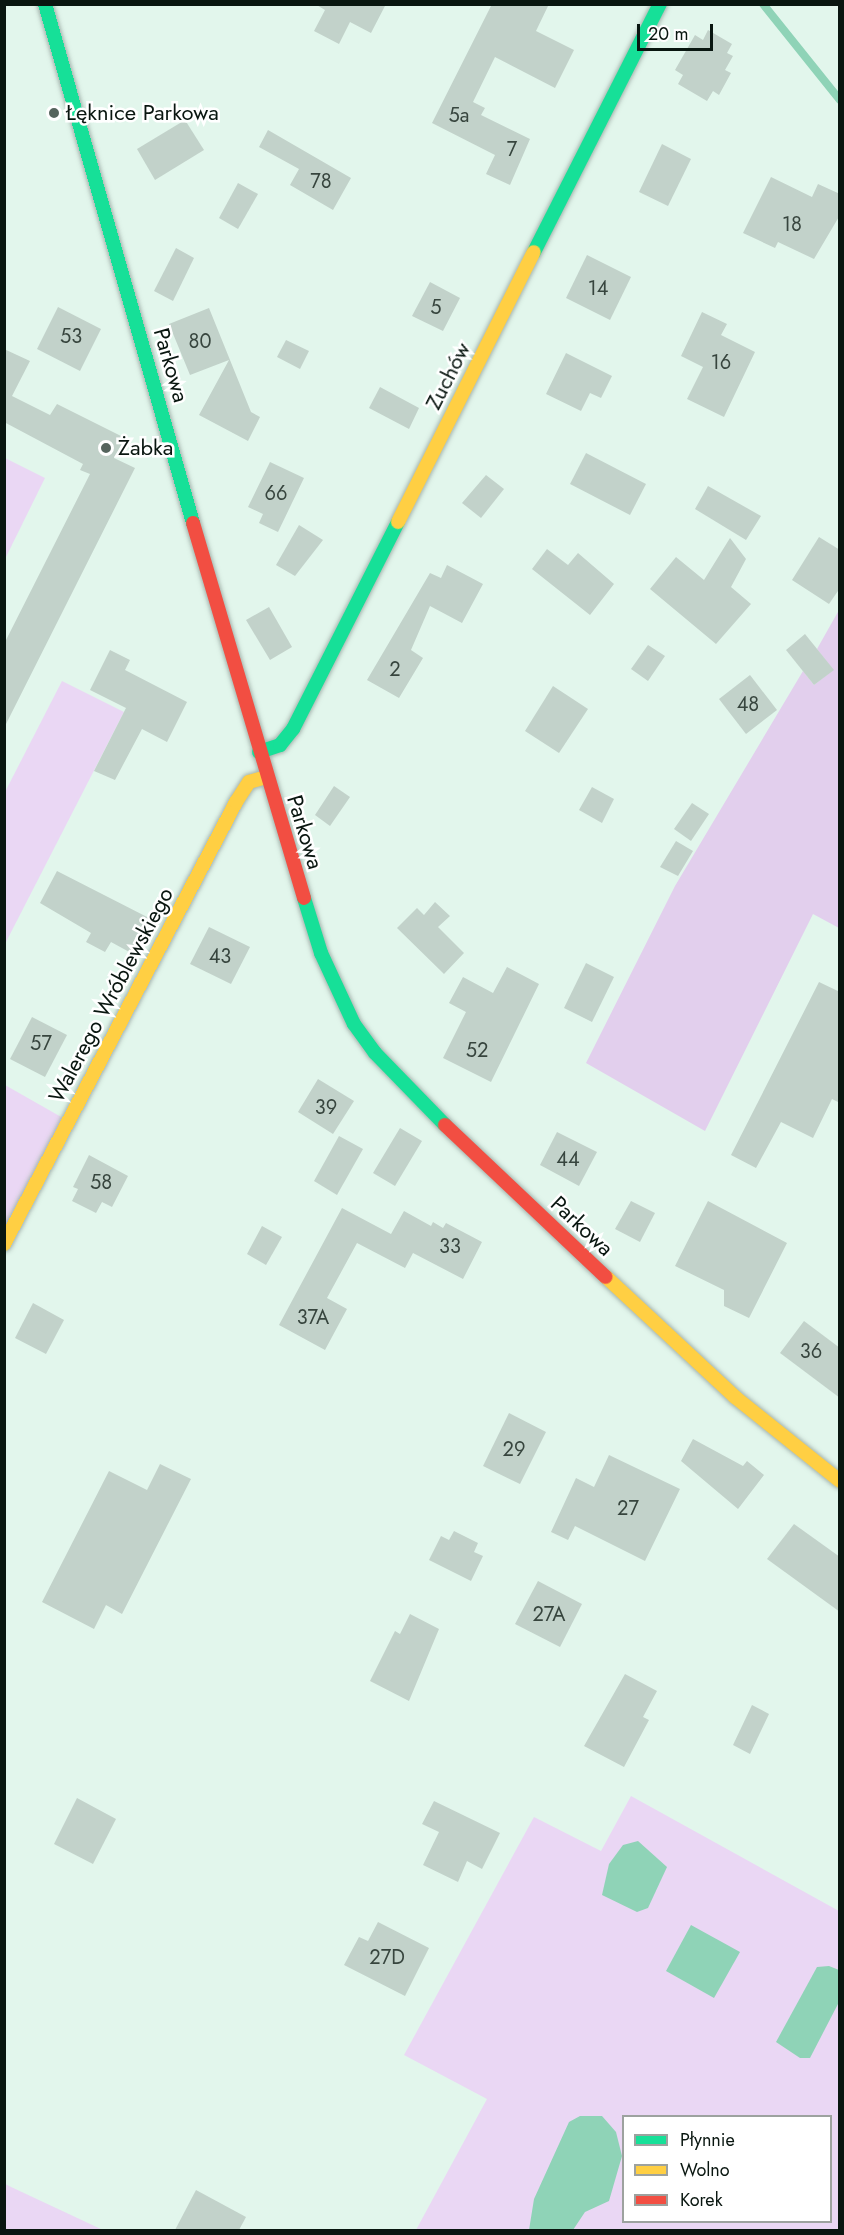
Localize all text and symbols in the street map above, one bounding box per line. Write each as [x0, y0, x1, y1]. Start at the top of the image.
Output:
scale bar [640, 12, 716, 50]
text: 20 m [648, 21, 688, 47]
place label: Łęknice Parkowa [66, 100, 219, 126]
house number: 5a [449, 103, 469, 127]
marker: Łęknice Parkowa [47, 106, 61, 120]
house number: 7 [507, 137, 517, 161]
house number: 78 [310, 169, 332, 193]
house number: 18 [782, 212, 802, 236]
house number: 14 [588, 276, 608, 300]
house number: 5 [430, 295, 442, 319]
house number: 53 [60, 324, 82, 348]
street label: Parkowa [148, 325, 194, 405]
house number: 80 [189, 329, 211, 353]
street label: Zuchów [420, 338, 476, 414]
house number: 16 [711, 350, 731, 374]
place label: Żabka [118, 435, 173, 461]
marker: Żabka [99, 441, 113, 455]
house number: 66 [264, 481, 288, 505]
house number: 2 [389, 657, 401, 681]
house number: 48 [737, 692, 759, 716]
street label: Parkowa [281, 792, 329, 872]
street label: Walerego Wróblewskiego [43, 883, 179, 1107]
house number: 43 [209, 944, 231, 968]
house number: 57 [30, 1031, 52, 1055]
house number: 52 [466, 1038, 488, 1062]
house number: 39 [315, 1095, 337, 1119]
house number: 44 [556, 1147, 580, 1171]
house number: 58 [90, 1170, 112, 1194]
street label: Parkowa [545, 1190, 619, 1262]
house number: 33 [439, 1234, 461, 1258]
house number: 37A [297, 1305, 329, 1329]
house number: 36 [800, 1339, 822, 1363]
house number: 29 [503, 1437, 525, 1461]
house number: 27 [617, 1496, 639, 1520]
house number: 27A [532, 1602, 566, 1626]
house number: 27D [369, 1945, 405, 1969]
legend [622, 2115, 832, 2223]
text: Płynnie [680, 2127, 735, 2153]
text: Wolno [680, 2157, 730, 2183]
text: Korek [680, 2187, 723, 2213]

